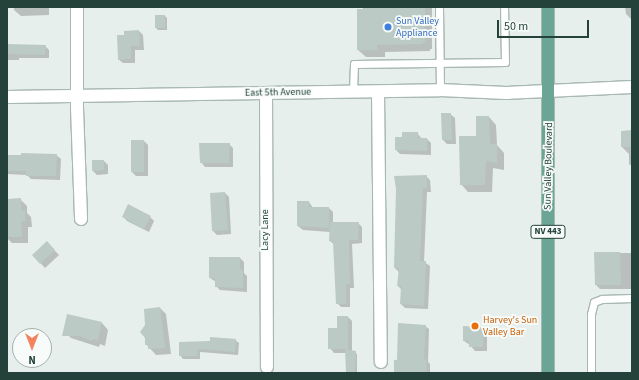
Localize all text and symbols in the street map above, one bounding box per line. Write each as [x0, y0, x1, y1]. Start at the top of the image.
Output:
scale bar [499, 12, 591, 38]
place label: Sun Valley Appliance [396, 15, 439, 38]
text: 50 m [504, 18, 528, 35]
marker: Sun Valley Appliance [383, 22, 393, 32]
street label: East 5th Avenue [245, 86, 311, 100]
street label: Sun Valley Boulevard [542, 122, 556, 210]
street label: Lacy Lane [260, 209, 272, 251]
road number: NV 443 [530, 225, 566, 239]
place label: Harvey's Sun Valley Bar [483, 314, 537, 338]
marker: Harvey's Sun Valley Bar [470, 321, 480, 331]
north arrow [12, 328, 52, 368]
text: N [28, 352, 36, 367]

